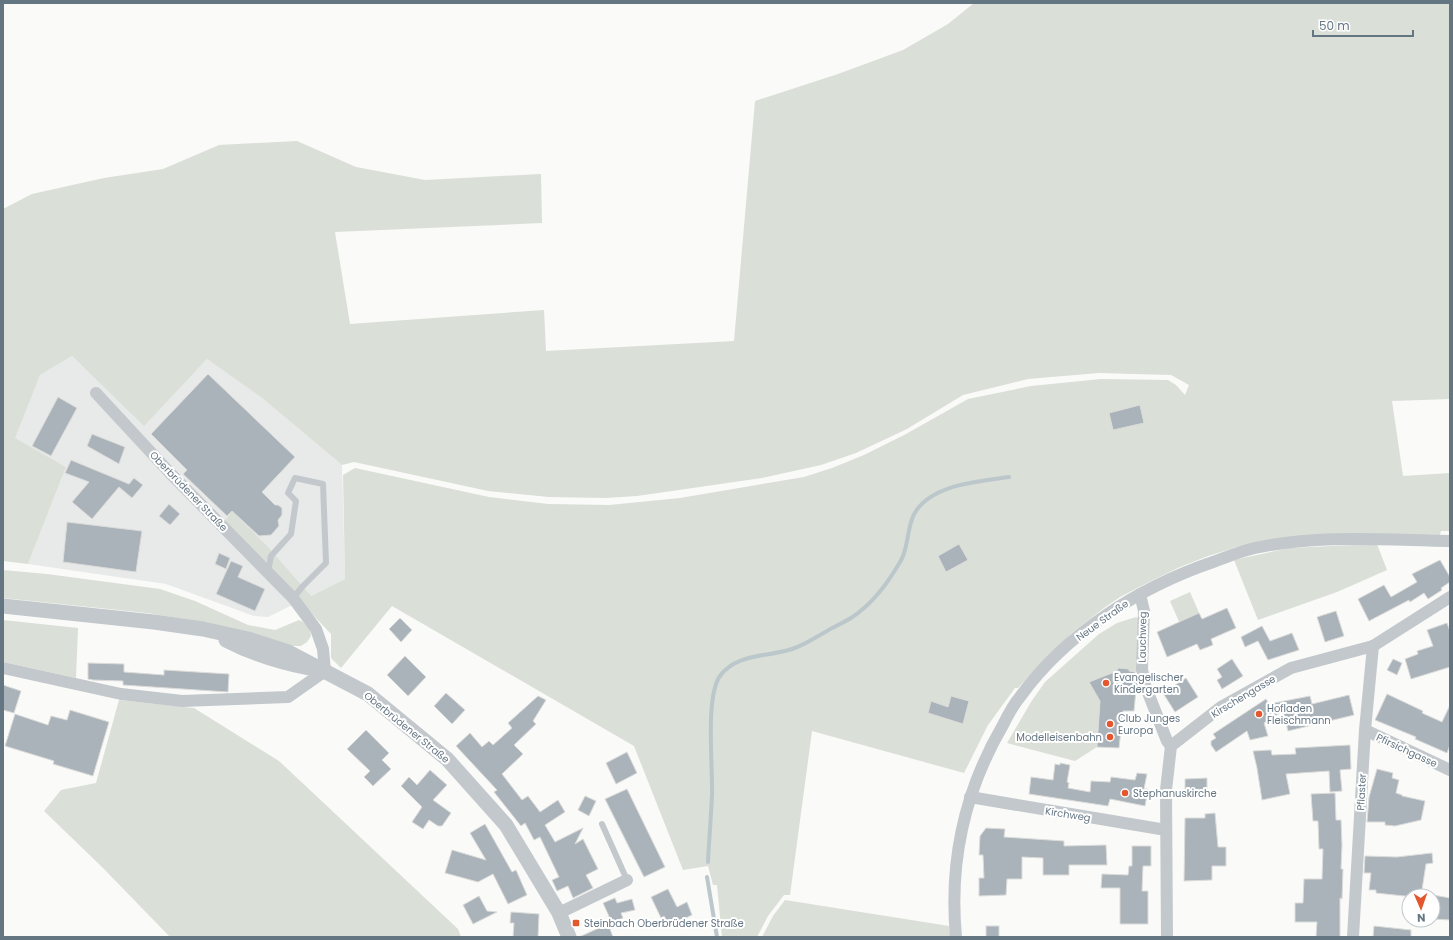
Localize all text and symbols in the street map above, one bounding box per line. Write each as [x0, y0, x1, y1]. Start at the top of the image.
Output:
scale bar [1313, 12, 1413, 38]
text: 50 m [1319, 17, 1350, 34]
street label: Oberbrüdener Straße [146, 448, 231, 535]
street label: Neue Straße [1073, 596, 1132, 645]
street label: Lauchweg [1135, 611, 1150, 663]
place label: Evangelischer Kindergarten [1114, 670, 1184, 697]
street label: Kirschengasse [1208, 671, 1278, 722]
marker: Evangelischer Kindergarten [1101, 678, 1111, 688]
street label: Oberbrüdener Straße [361, 688, 453, 767]
place label: Hofladen Fleischmann [1267, 701, 1331, 728]
marker: Hofladen Fleischmann [1254, 709, 1264, 719]
place label: Club Junges Europa [1118, 711, 1180, 738]
marker: Club Junges Europa [1105, 719, 1115, 729]
place label: Modelleisenbahn [1016, 730, 1102, 745]
street label: Pfirsichgasse [1374, 730, 1440, 771]
marker: Modelleisenbahn [1105, 732, 1115, 742]
street label: Pflaster [1353, 773, 1370, 811]
place label: Stephanuskirche [1133, 786, 1217, 801]
marker: Stephanuskirche [1120, 788, 1130, 798]
street label: Kirchweg [1044, 804, 1092, 825]
north arrow [1401, 888, 1441, 928]
text: N [1417, 910, 1426, 926]
place label: Steinbach Oberbrüdener Straße [584, 916, 744, 931]
marker: Steinbach Oberbrüdener Straße [571, 918, 581, 928]

